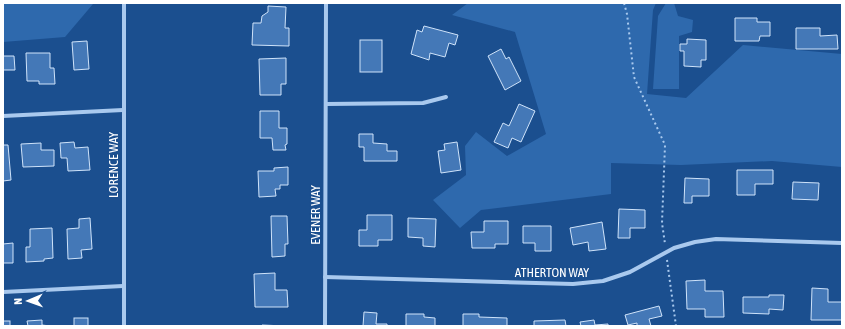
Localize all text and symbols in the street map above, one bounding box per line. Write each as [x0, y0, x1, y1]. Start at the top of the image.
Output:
street label: LORENCE WAY [106, 132, 121, 198]
street label: EVENER WAY [308, 185, 323, 245]
street label: ATHERTON WAY [515, 265, 589, 280]
north arrow [8, 281, 48, 321]
text: N [12, 298, 24, 305]

